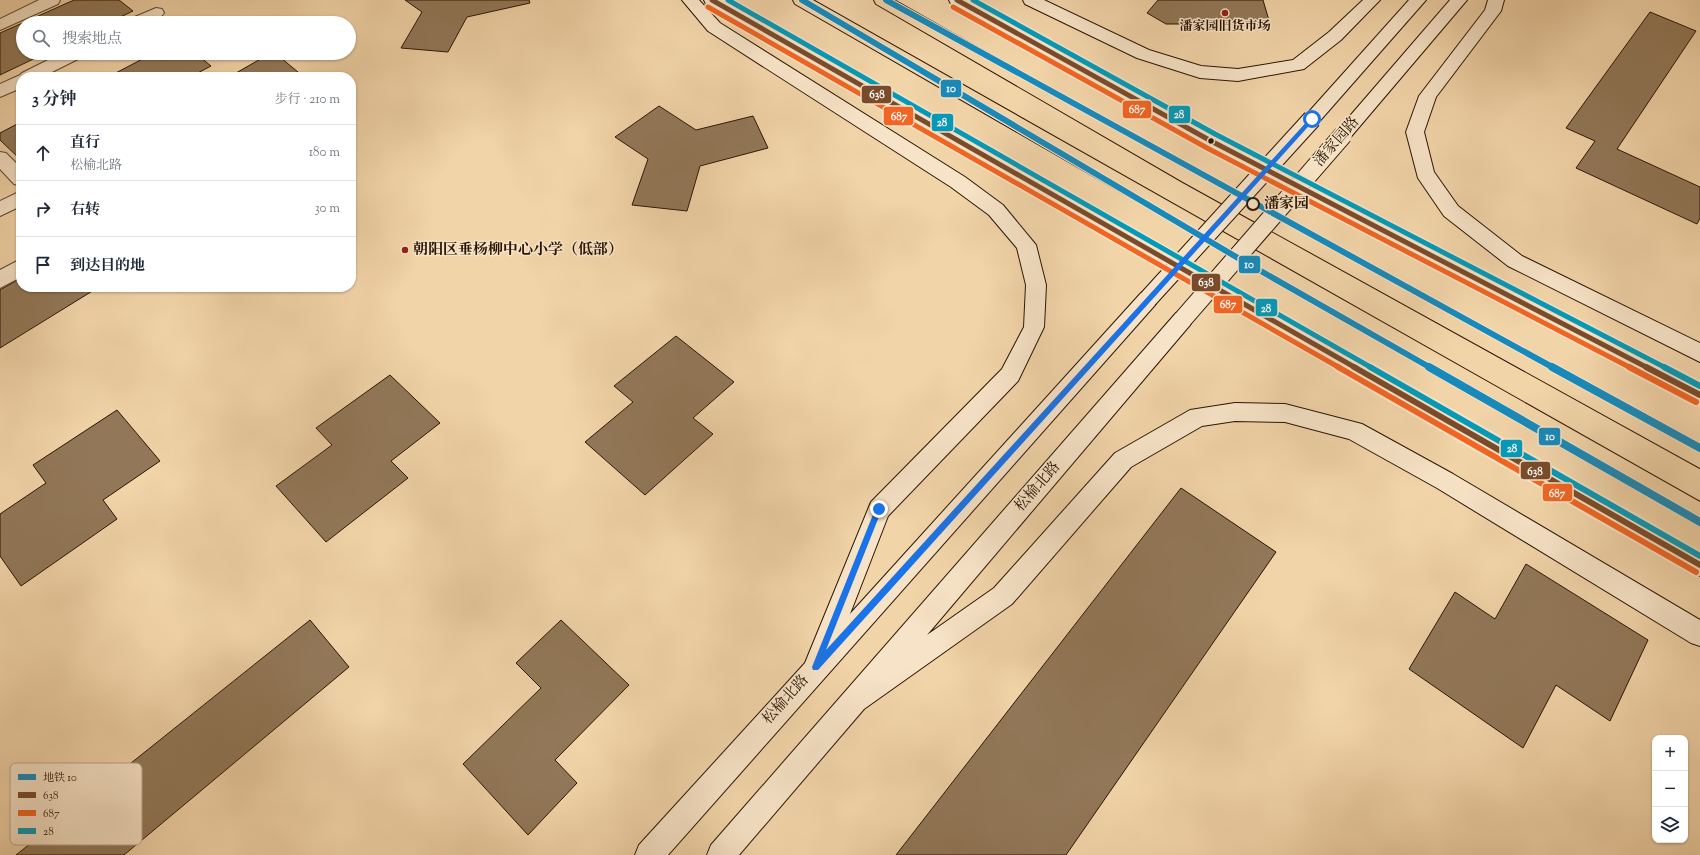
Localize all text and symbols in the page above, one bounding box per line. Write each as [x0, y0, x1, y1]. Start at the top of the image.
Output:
marker: 潘家园旧货市场 [1220, 8, 1230, 18]
search box [16, 16, 356, 60]
place label: 潘家园旧货市场 [1179, 18, 1271, 36]
icon: search [30, 27, 52, 49]
text: 搜索地点 [62, 29, 122, 50]
line badge: 10 [940, 79, 962, 98]
text: 10 [945, 81, 956, 97]
line badge: 638 [861, 85, 892, 104]
text: 638 [869, 87, 885, 103]
text: 3 分钟 [32, 88, 77, 112]
text: 步行 · 210 m [274, 91, 340, 109]
line badge: 687 [1122, 100, 1152, 119]
text: 687 [1129, 102, 1146, 118]
line badge: 28 [1168, 105, 1191, 124]
line badge: 687 [883, 106, 914, 126]
text: 28 [1174, 107, 1185, 123]
text: 687 [891, 109, 908, 125]
route start [1303, 110, 1321, 128]
street label: 潘家园路 [1309, 112, 1365, 172]
line badge: 28 [931, 113, 954, 132]
text: 28 [937, 115, 948, 131]
text: 直行 [70, 133, 100, 154]
unlabelled marker [1206, 136, 1216, 146]
icon: ahead [32, 142, 54, 164]
text: 180 m [309, 144, 340, 162]
text: 松榆北路 [70, 157, 122, 175]
place label: 潘家园 [1264, 194, 1309, 215]
marker: 潘家园 [1246, 197, 1260, 211]
icon: right [32, 198, 54, 220]
text: 右转 [70, 200, 100, 221]
text: 30 m [314, 200, 340, 218]
place label: 朝阳区垂杨柳中心小学（低部） [413, 240, 623, 261]
marker: 朝阳区垂杨柳中心小学（低部） [400, 245, 410, 255]
icon: arrive [32, 254, 54, 276]
line badge: 10 [1238, 255, 1261, 274]
text: 到达目的地 [70, 256, 145, 277]
text: 10 [1243, 257, 1254, 273]
line badge: 638 [1191, 273, 1221, 292]
text: 638 [1198, 275, 1214, 291]
line badge: 687 [1213, 295, 1243, 314]
text: 687 [1220, 297, 1237, 313]
line badge: 28 [1255, 298, 1278, 317]
text: 28 [1261, 301, 1272, 317]
line badge: 10 [1538, 427, 1561, 446]
text: 10 [1544, 429, 1555, 445]
line badge: 28 [1500, 439, 1523, 458]
text: 28 [1507, 441, 1518, 457]
street label: 松榆北路 [1010, 457, 1066, 517]
line badge: 638 [1520, 461, 1551, 480]
text: 638 [1527, 464, 1543, 480]
line badge: 687 [1542, 483, 1573, 502]
text: 687 [1549, 486, 1566, 502]
route end [870, 500, 888, 518]
street label: 松榆北路 [758, 671, 814, 729]
map controls [1652, 735, 1688, 843]
button: + [1652, 735, 1688, 771]
legend [10, 763, 142, 845]
text: 地铁 10 [43, 770, 77, 786]
button: − [1652, 771, 1688, 807]
text: 638 [43, 788, 59, 804]
text: 687 [43, 806, 60, 822]
button: layers [1652, 807, 1688, 843]
text: 28 [43, 824, 54, 840]

